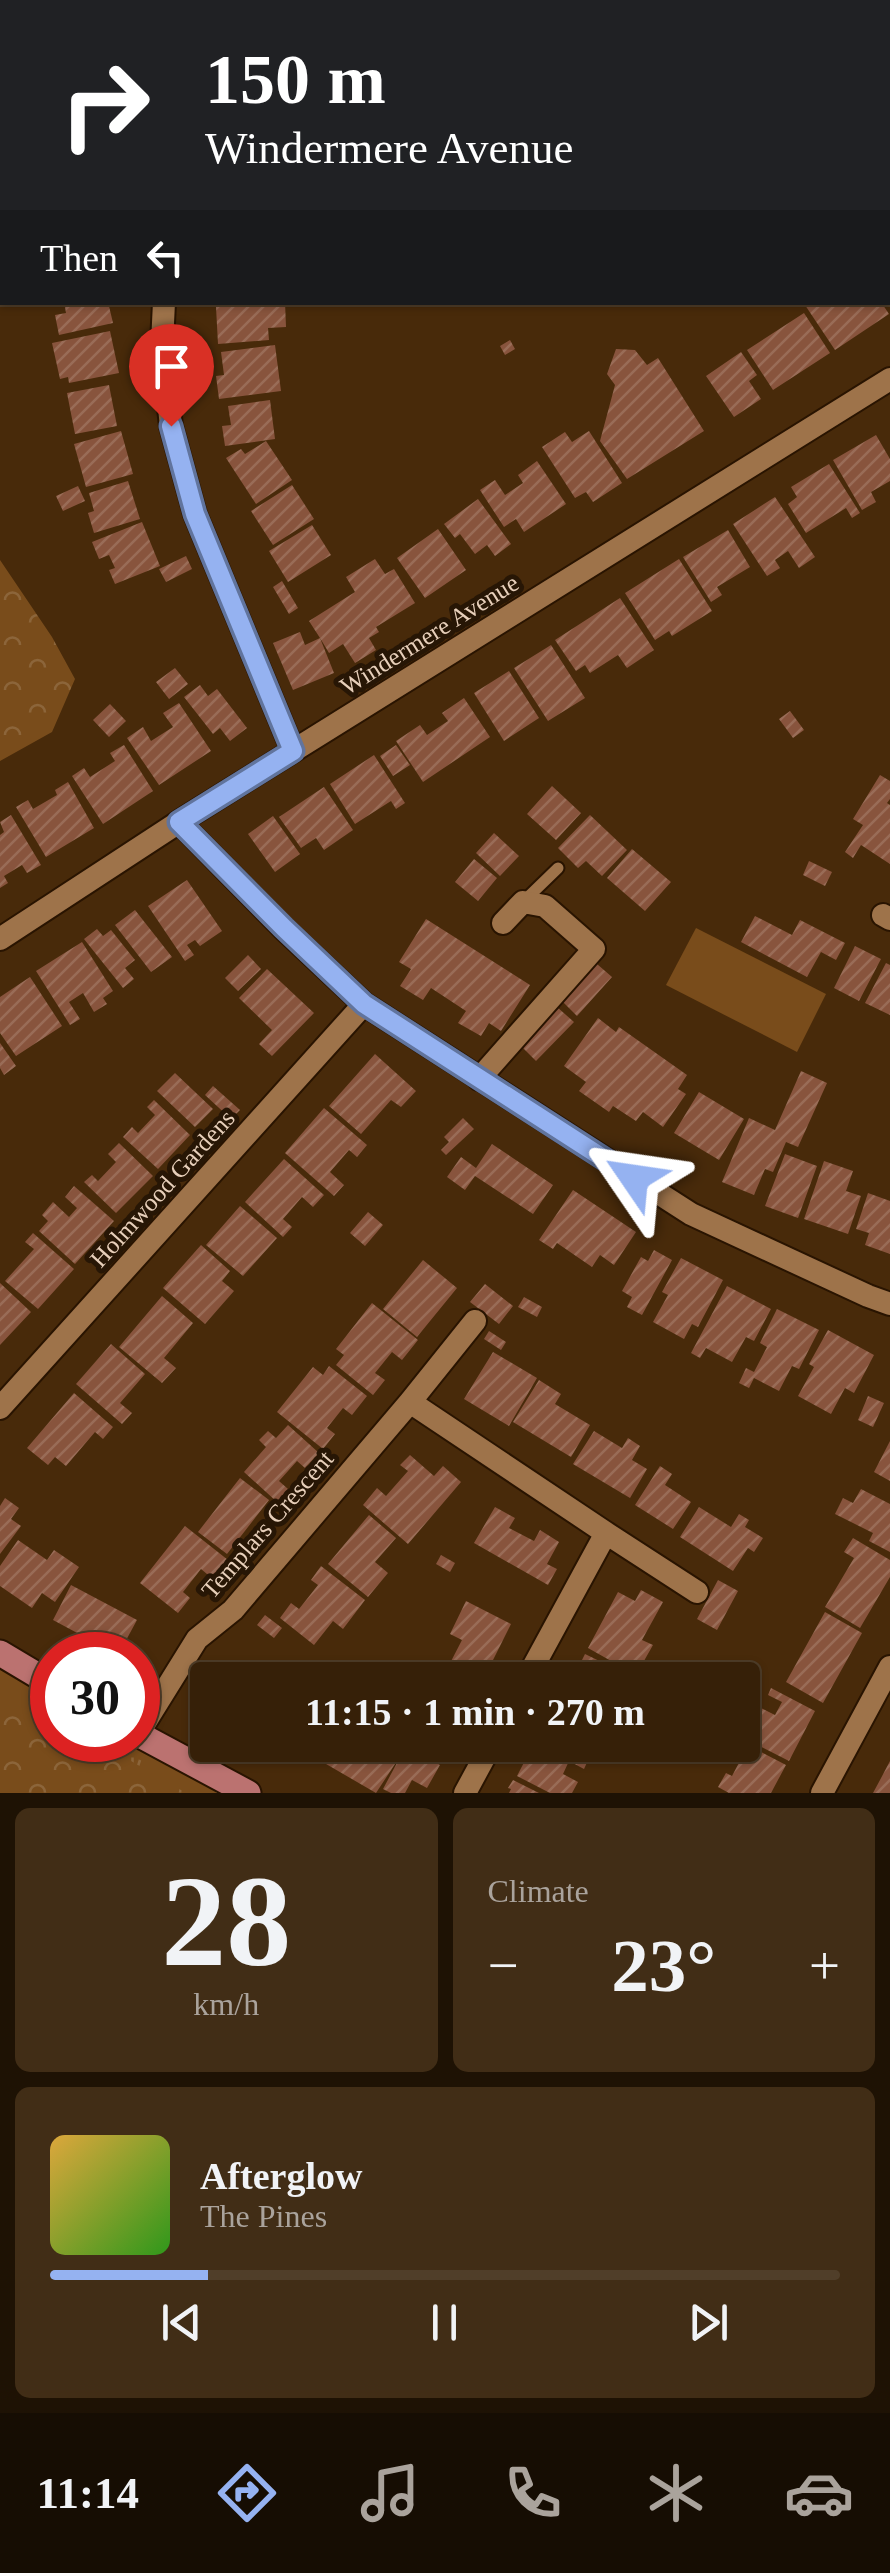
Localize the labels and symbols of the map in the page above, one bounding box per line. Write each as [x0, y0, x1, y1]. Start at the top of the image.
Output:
pin [129, 324, 214, 427]
street label: Windermere Avenue [335, 569, 523, 700]
street label: Holmwood Gardens [85, 1104, 240, 1272]
position arrow [582, 1126, 686, 1230]
street label: Templars Crescent [196, 1445, 339, 1604]
speed limit sign: 30 [30, 1632, 160, 1762]

